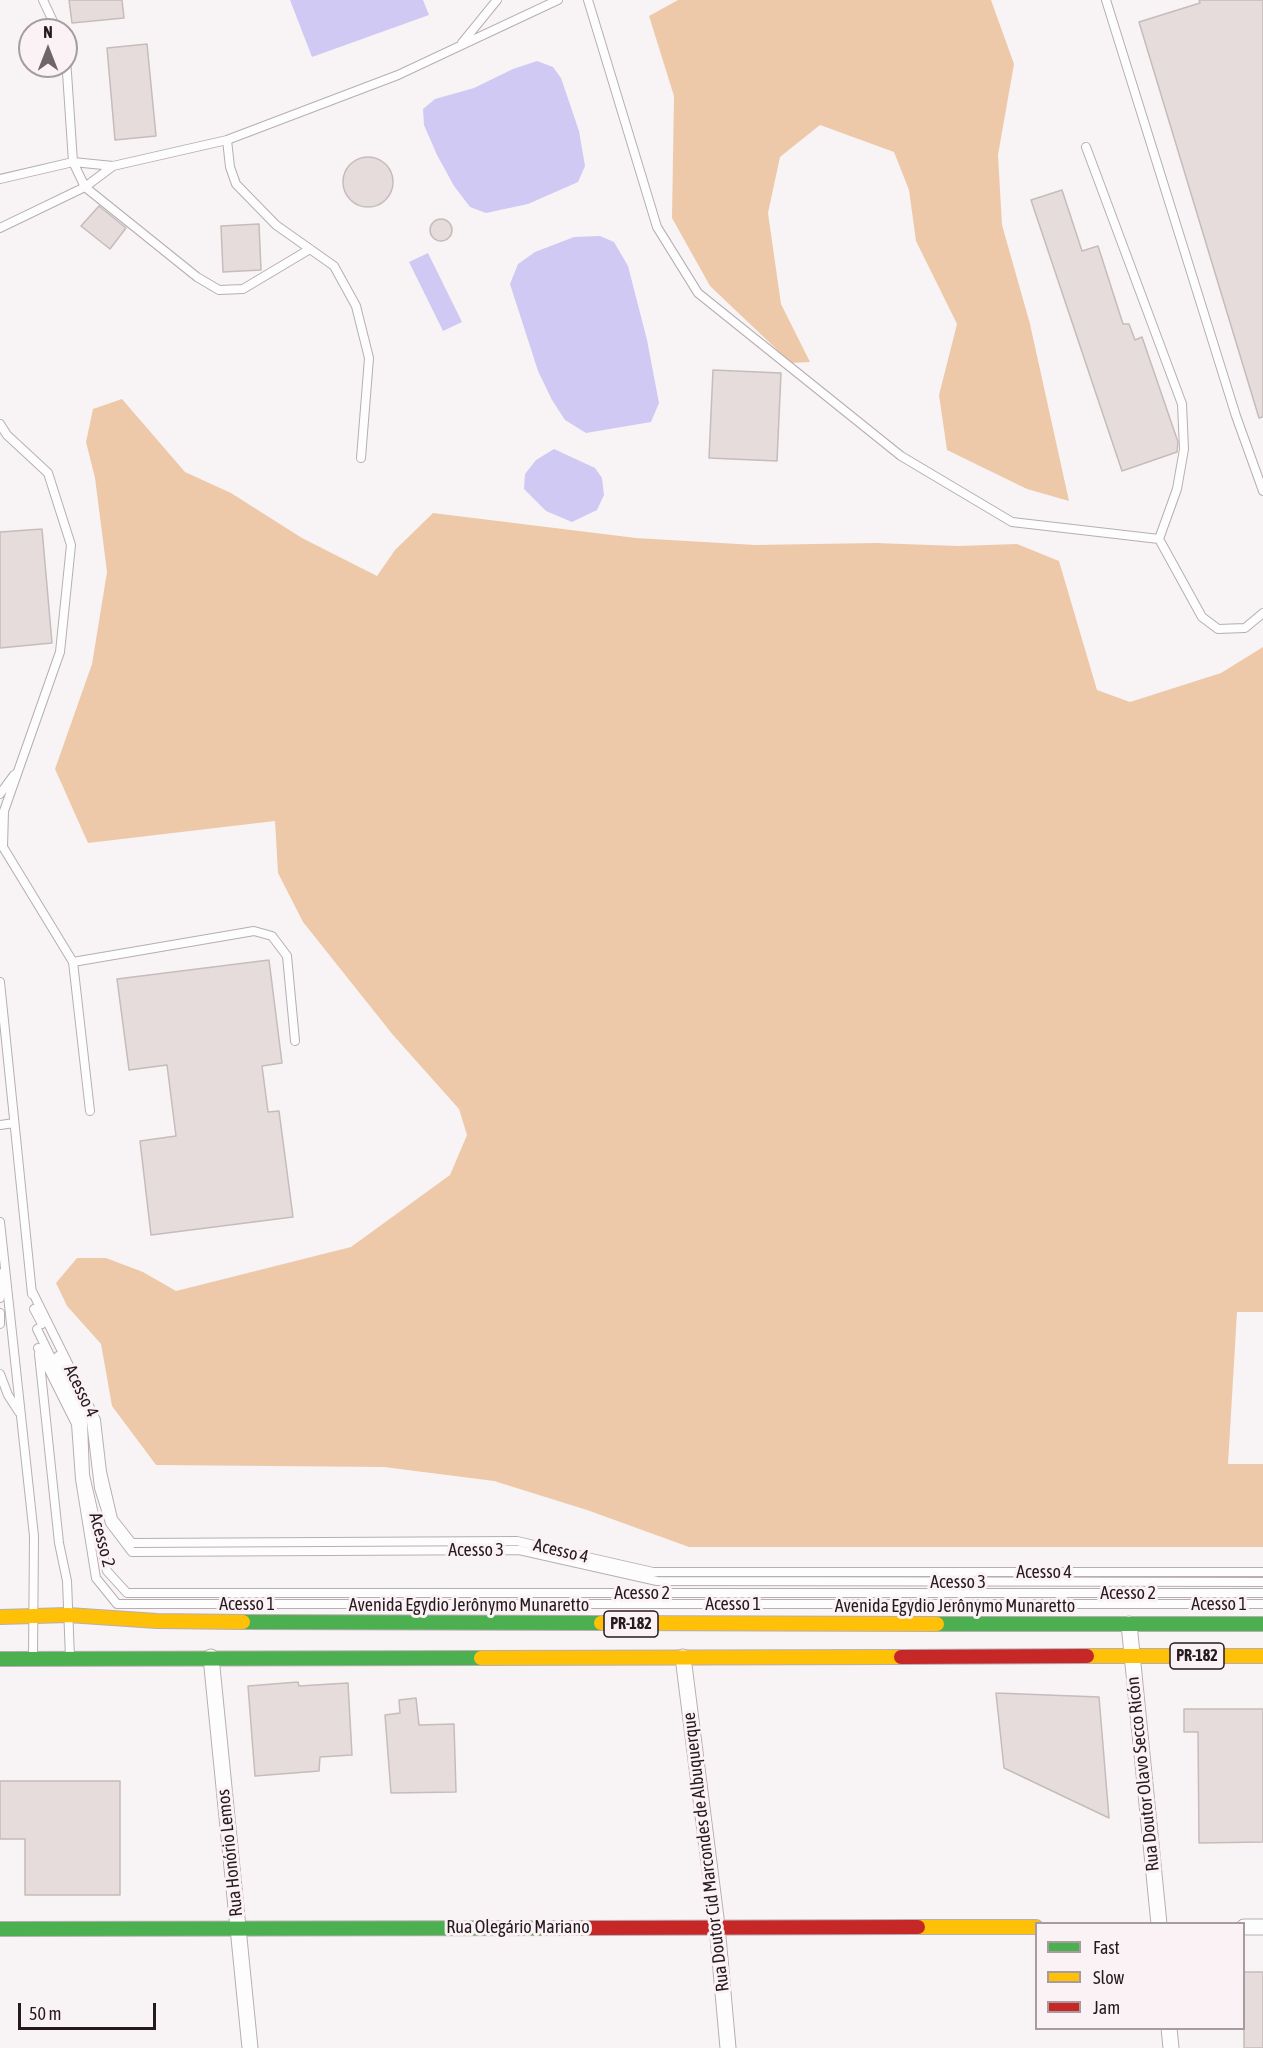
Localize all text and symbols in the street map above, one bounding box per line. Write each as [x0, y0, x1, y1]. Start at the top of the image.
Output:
north arrow [18, 18, 78, 78]
text: N [43, 23, 53, 41]
street label: Acesso 4 [59, 1361, 103, 1421]
street label: Acesso 2 [84, 1510, 120, 1570]
street label: Acesso 4 [531, 1534, 591, 1568]
street label: Acesso 3 [448, 1539, 504, 1561]
street label: Acesso 4 [1016, 1561, 1072, 1583]
street label: Acesso 3 [930, 1571, 986, 1593]
street label: Acesso 2 [614, 1582, 670, 1604]
street label: Acesso 2 [1100, 1582, 1156, 1604]
street label: Acesso 1 [219, 1593, 275, 1615]
street label: Acesso 1 [705, 1593, 761, 1615]
street label: Acesso 1 [1191, 1593, 1247, 1615]
street label: Avenida Egydio Jerônymo Munaretto [349, 1594, 589, 1616]
street label: Avenida Egydio Jerônymo Munaretto [835, 1595, 1075, 1617]
road number: PR-182 [604, 1611, 658, 1637]
road number: PR-182 [1170, 1643, 1224, 1669]
street label: Rua Doutor Olavo Secco Ricón [1122, 1676, 1164, 1872]
street label: Rua Doutor Cid Marcondes de Albuquerque [678, 1711, 734, 1993]
street label: Rua Honório Lemos [213, 1788, 247, 1918]
street label: Rua Olegário Mariano [446, 1916, 590, 1938]
legend [1035, 1922, 1245, 2030]
text: Fast [1093, 1937, 1120, 1958]
text: Slow [1093, 1967, 1124, 1988]
scale bar [21, 1991, 159, 2029]
text: Jam [1093, 1997, 1120, 2018]
text: 50 m [29, 2003, 61, 2024]

